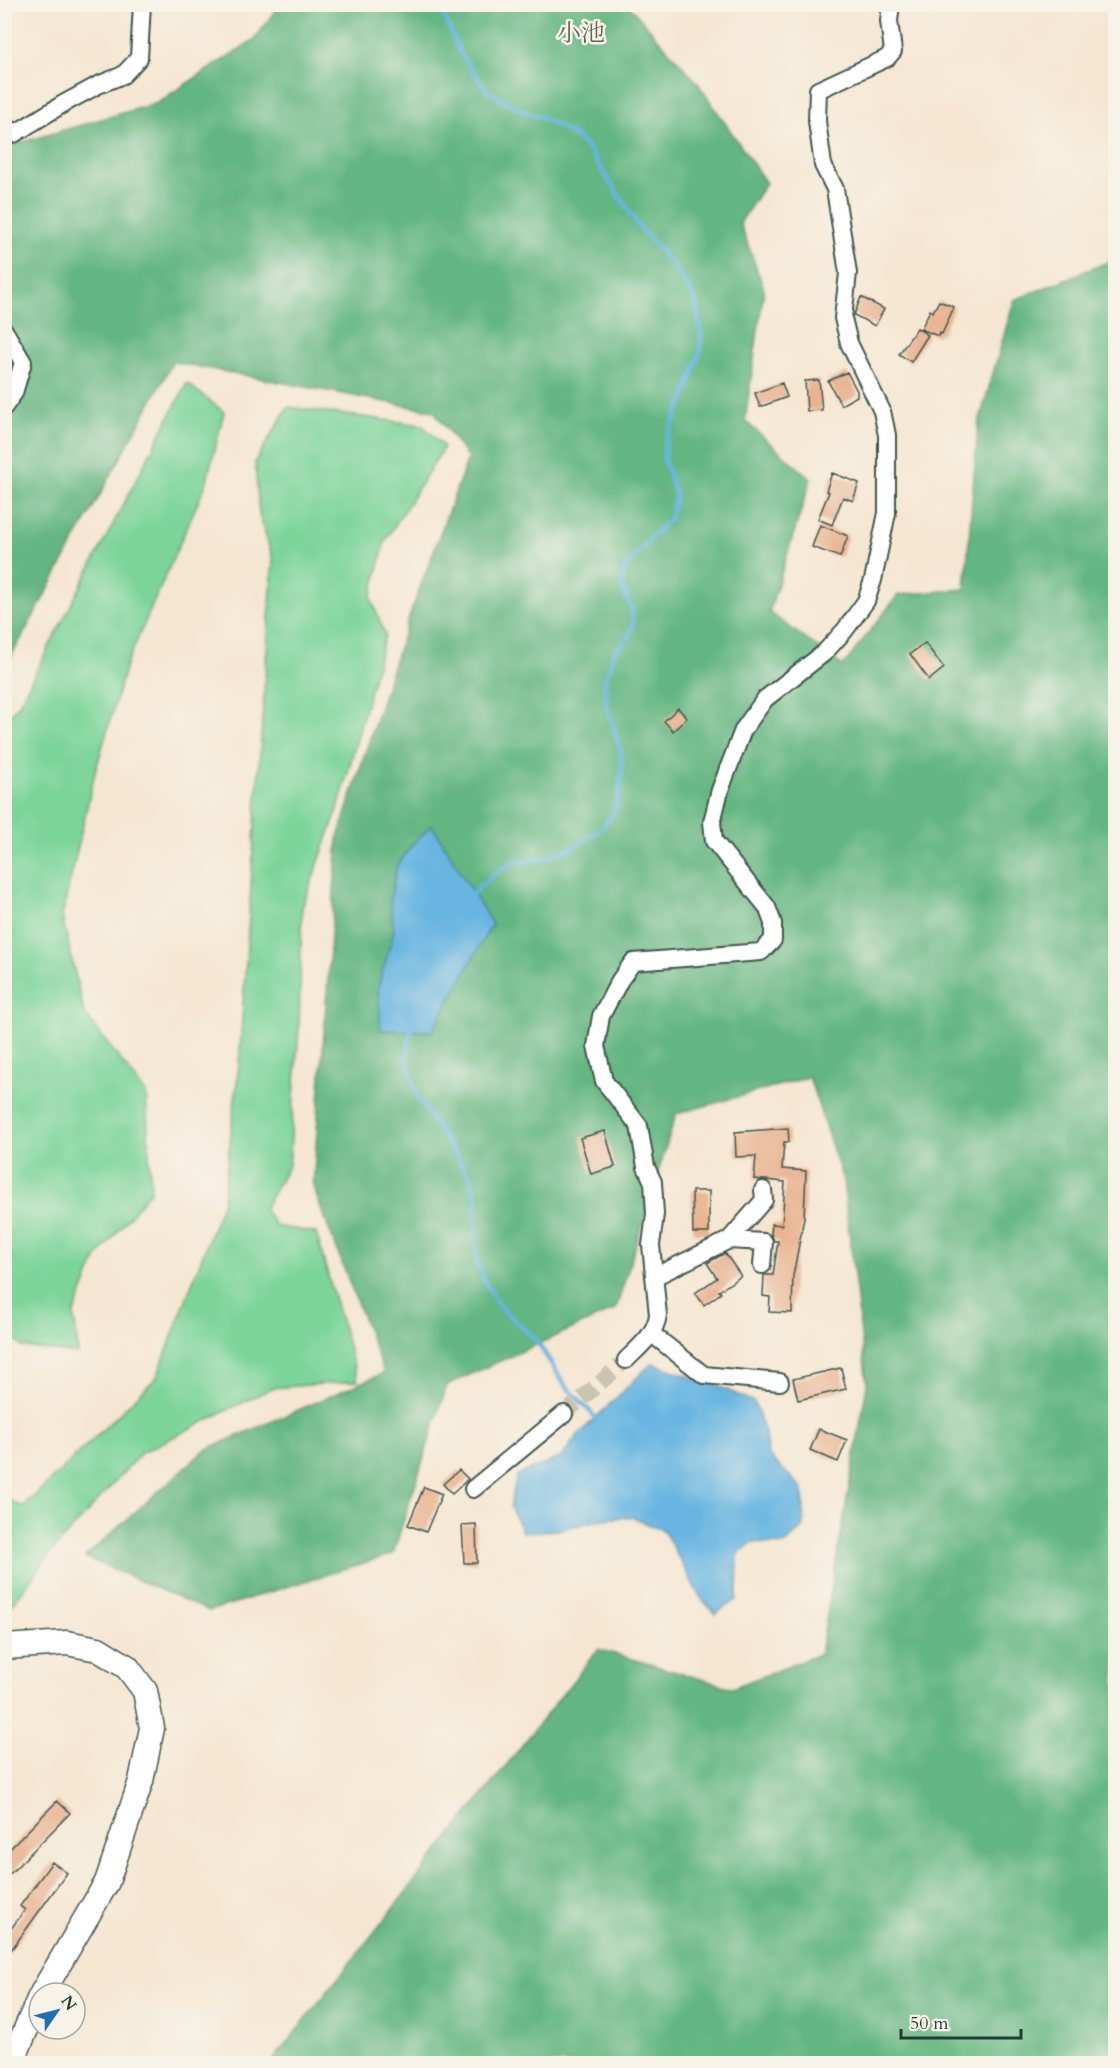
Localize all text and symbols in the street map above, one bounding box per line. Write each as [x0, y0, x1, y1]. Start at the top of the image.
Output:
district label: 小池 [557, 17, 605, 50]
north arrow [27, 1981, 87, 2041]
text: N [55, 1991, 82, 2015]
scale bar [901, 2002, 1021, 2040]
text: 50 m [910, 2011, 949, 2036]

